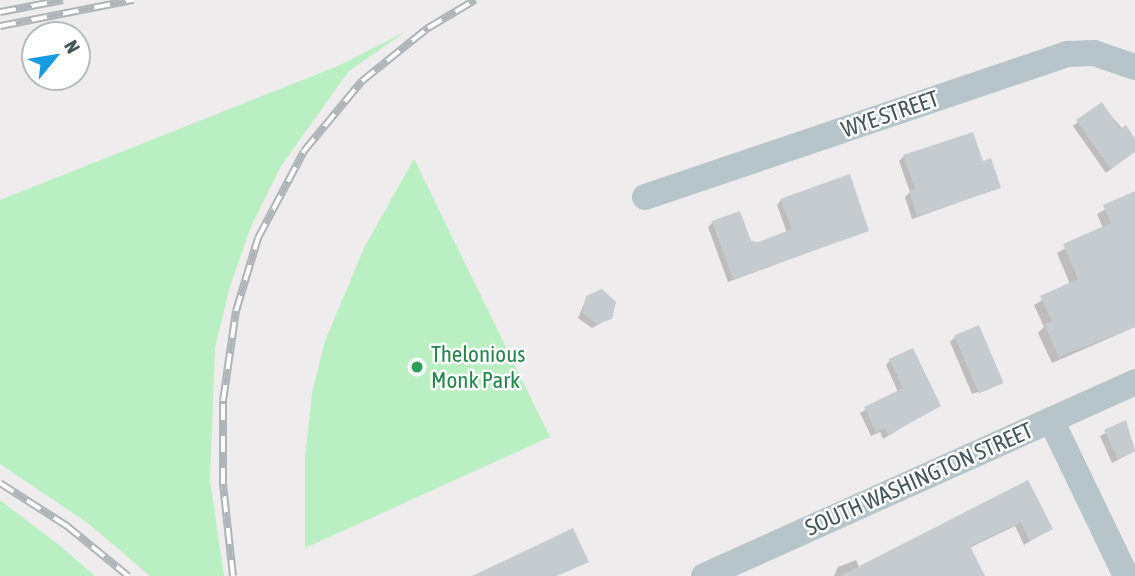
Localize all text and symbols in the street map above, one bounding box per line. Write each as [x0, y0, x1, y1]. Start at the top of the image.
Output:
north arrow [21, 21, 91, 91]
text: N [60, 36, 85, 57]
street label: WYE STREET [838, 85, 942, 143]
place label: Thelonious Monk Park [431, 340, 525, 394]
marker: Thelonious Monk Park [409, 359, 425, 375]
street label: SOUTH WASHINGTON STREET [801, 416, 1037, 542]

